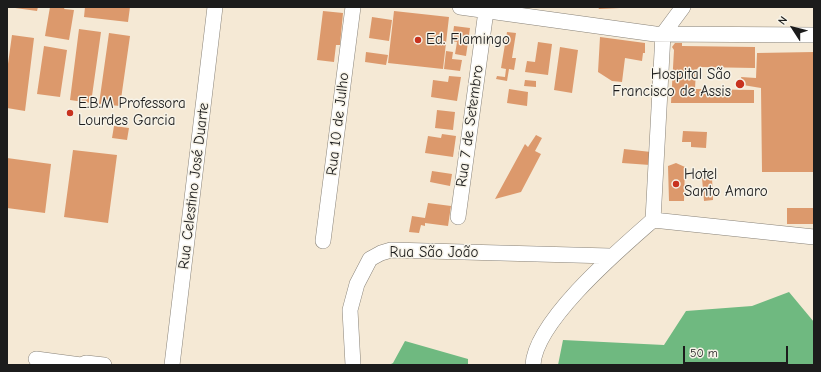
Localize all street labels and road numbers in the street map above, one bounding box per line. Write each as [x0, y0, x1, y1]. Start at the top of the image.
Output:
street label: Rua 7 de Setembro [453, 64, 487, 188]
street label: Rua 10 de Julho [323, 71, 353, 177]
street label: Rua Celestino José Duarte [175, 102, 213, 270]
street label: Rua São João [390, 244, 478, 262]

